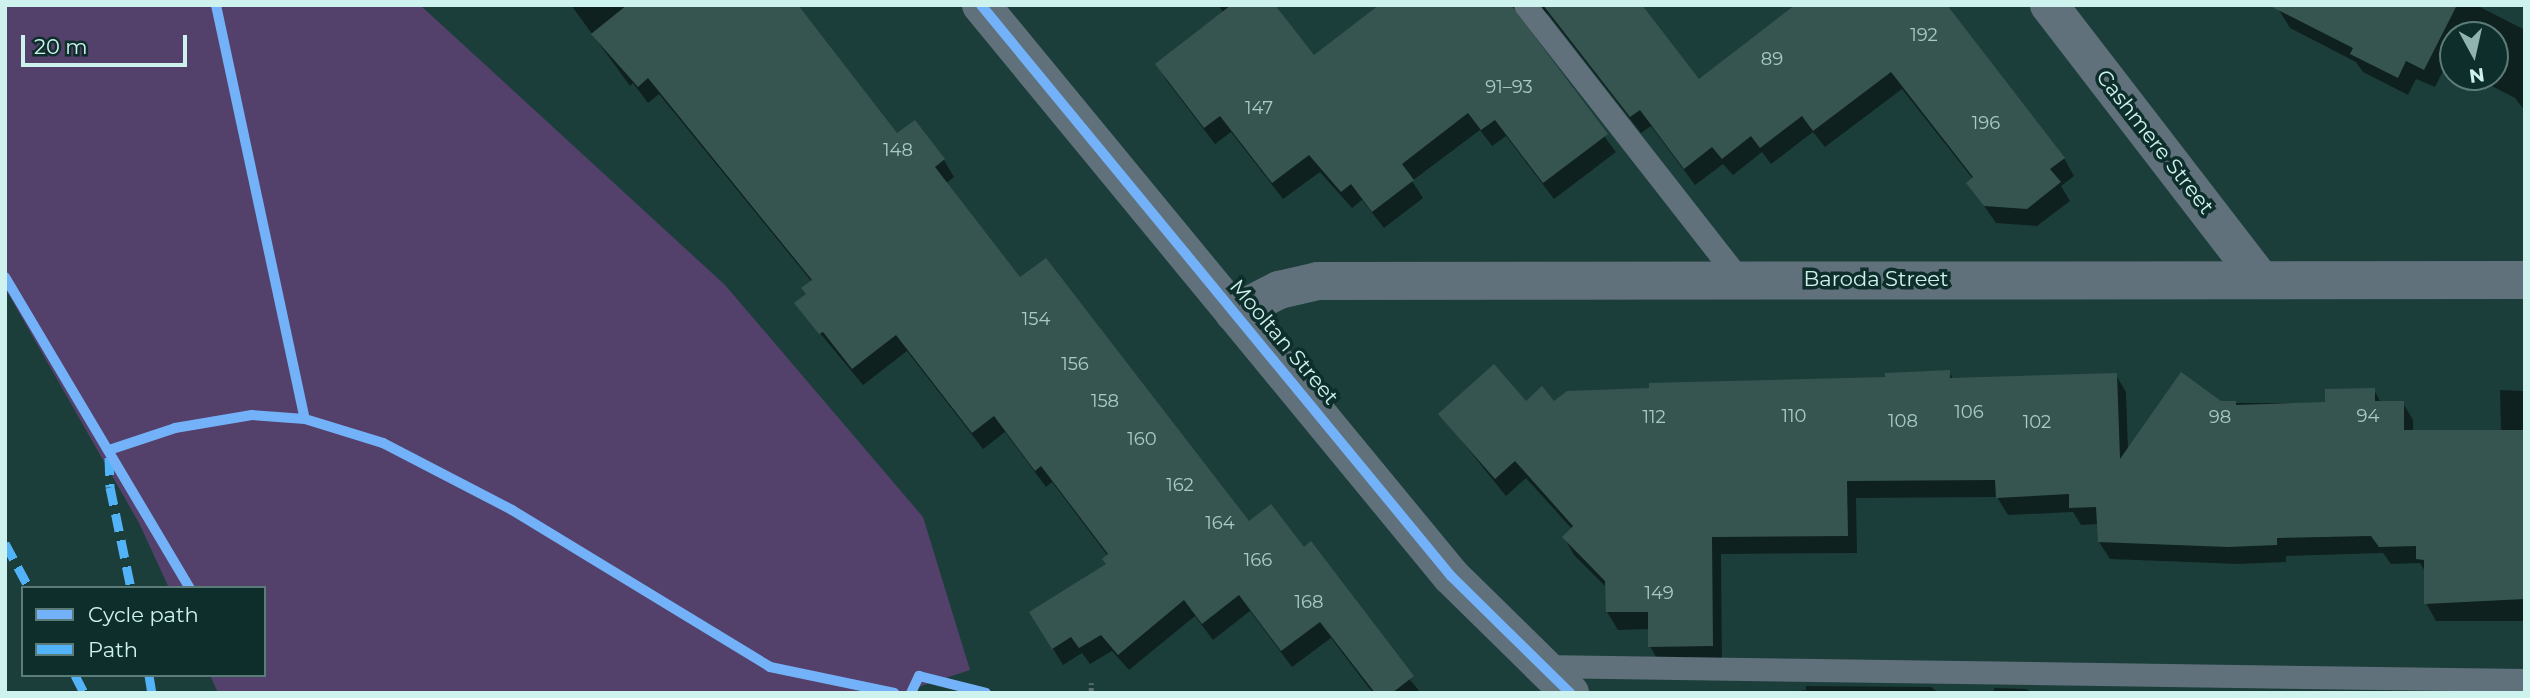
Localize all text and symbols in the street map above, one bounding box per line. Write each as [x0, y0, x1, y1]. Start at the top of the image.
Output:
scale bar [24, 21, 191, 65]
north arrow [2439, 21, 2509, 91]
house number: 192 [1910, 24, 1938, 46]
text: 20 m [34, 34, 88, 59]
house number: 89 [1761, 48, 1783, 70]
text: N [2468, 63, 2486, 88]
street label: Cashmere Street [2091, 65, 2219, 219]
house number: 91–93 [1485, 76, 1533, 98]
house number: 147 [1245, 97, 1273, 119]
house number: 196 [1972, 112, 2000, 134]
house number: 148 [883, 139, 913, 161]
street label: Baroda Street [1803, 266, 1949, 292]
street label: Mooltan Street [1224, 274, 1344, 410]
house number: 154 [1022, 308, 1050, 330]
house number: 156 [1061, 353, 1089, 375]
house number: 158 [1091, 390, 1119, 412]
house number: 106 [1954, 401, 1984, 423]
house number: 110 [1782, 405, 1806, 427]
house number: 94 [2357, 405, 2379, 427]
house number: 112 [1642, 406, 1666, 428]
house number: 98 [2209, 406, 2231, 428]
house number: 108 [1888, 410, 1918, 432]
house number: 102 [2023, 411, 2051, 433]
house number: 160 [1127, 428, 1157, 450]
house number: 162 [1166, 474, 1194, 496]
house number: 164 [1205, 512, 1235, 534]
house number: 166 [1244, 549, 1272, 571]
house number: 149 [1644, 582, 1674, 604]
legend [21, 586, 266, 677]
house number: 168 [1295, 591, 1323, 613]
text: Cycle path [88, 602, 199, 627]
text: Path [88, 637, 138, 662]

